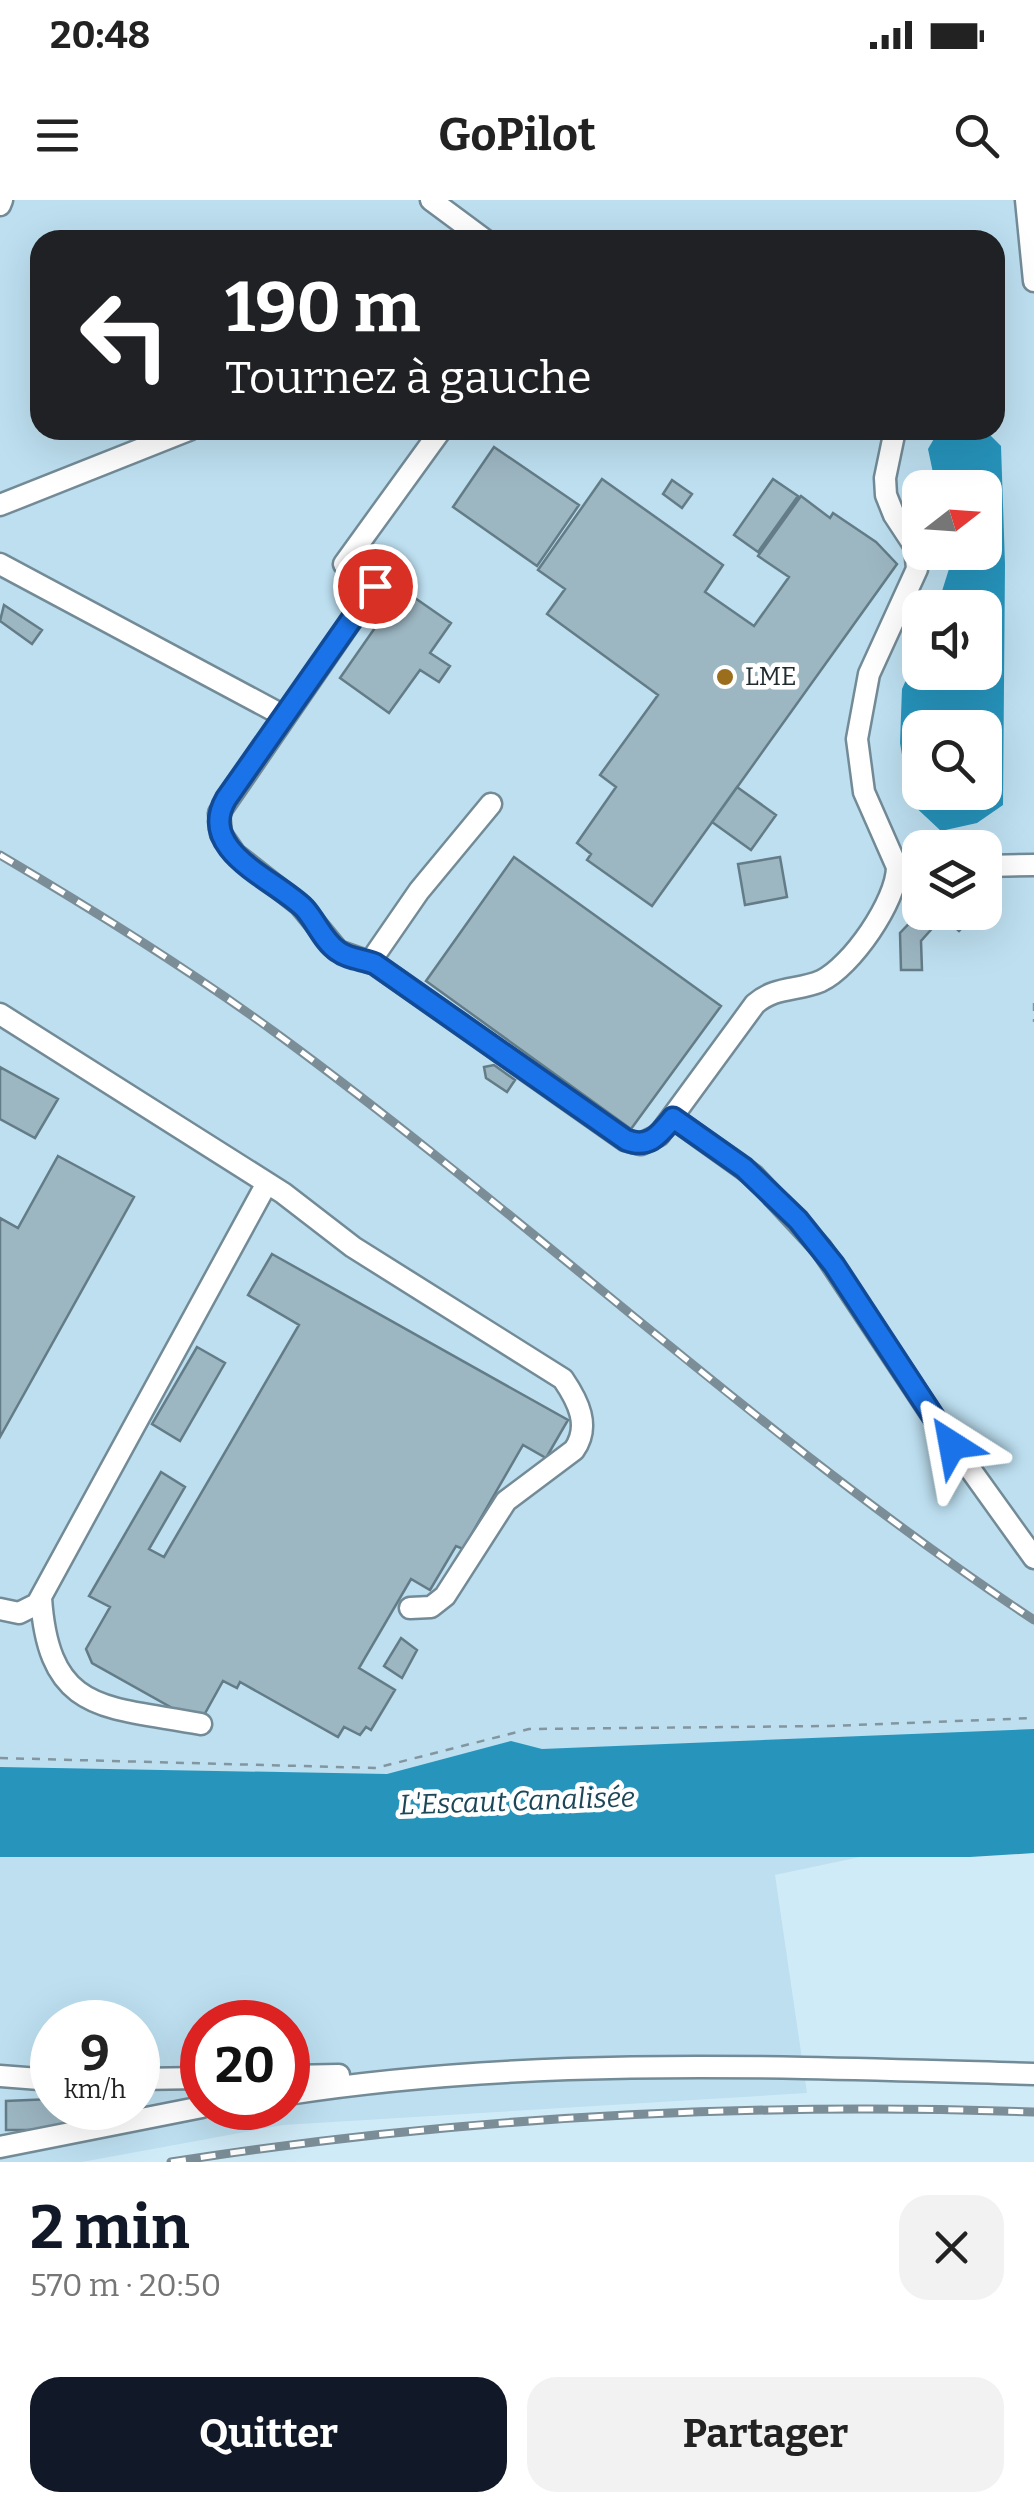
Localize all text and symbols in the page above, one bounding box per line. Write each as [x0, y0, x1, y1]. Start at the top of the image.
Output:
text: 20:48 [50, 12, 150, 58]
icon: menu [30, 108, 85, 163]
text: GoPilot [438, 108, 596, 162]
icon: search [949, 108, 1004, 163]
text: 190 m [225, 266, 420, 350]
icon: left [60, 270, 190, 400]
text: Tournez à gauche [225, 351, 592, 405]
north arrow [902, 470, 1002, 570]
map controls [902, 470, 1002, 930]
pin [333, 544, 418, 629]
icon: arrive [348, 559, 403, 614]
button: sound [902, 590, 1002, 690]
place label: LME [745, 662, 797, 692]
marker: LME [714, 666, 736, 688]
button: search [902, 710, 1002, 810]
button: layers [902, 830, 1002, 930]
position arrow [900, 1393, 1004, 1497]
water label: L'Escaut Canalisée [399, 1780, 635, 1822]
speed limit sign: 20 [180, 2000, 310, 2130]
text: 9 [80, 2023, 110, 2083]
text: km/h [64, 2075, 126, 2105]
text: 2 min [30, 2192, 190, 2264]
button: close [899, 2195, 1004, 2300]
text: 570 m · 20:50 [30, 2266, 221, 2304]
button: Quitter [30, 2377, 507, 2492]
button: Partager [527, 2377, 1004, 2492]

